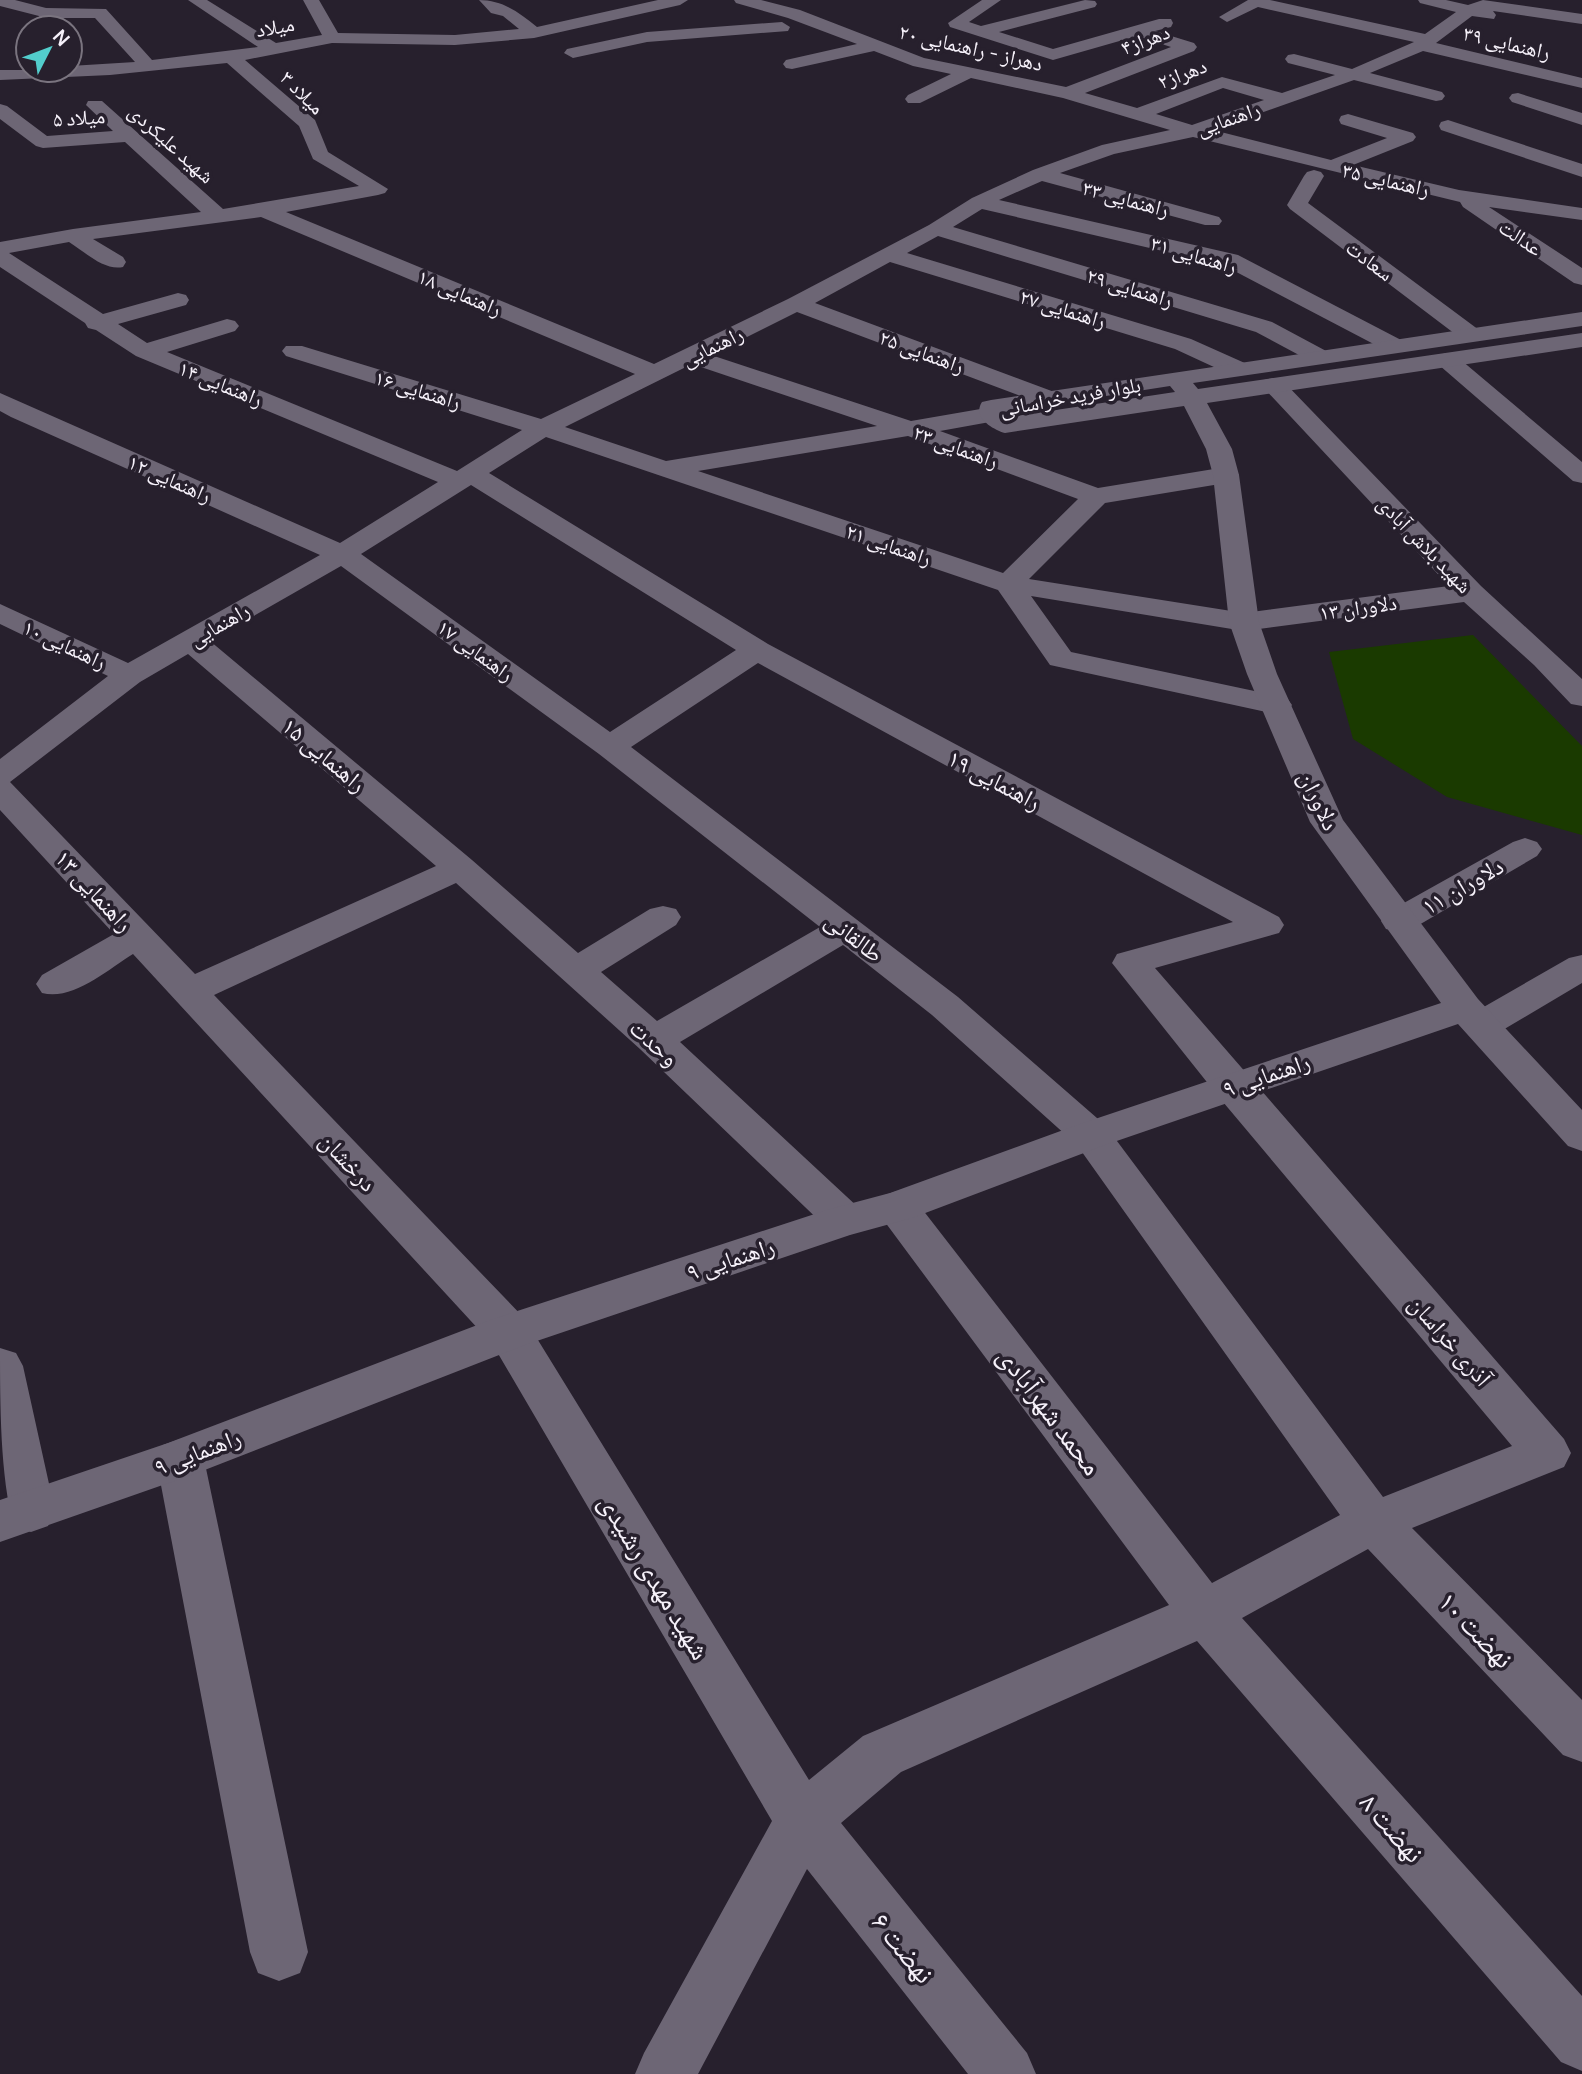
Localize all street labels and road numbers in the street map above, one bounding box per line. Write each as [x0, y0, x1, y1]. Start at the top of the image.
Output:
street label: میلاد [254, 9, 296, 43]
street label: دهراز - راهنمایی ۲۰ [896, 17, 1046, 77]
street label: دهراز۴ [1116, 17, 1174, 61]
street label: راهنمایی ۳۹ [1461, 18, 1553, 66]
street label: دهراز۲ [1153, 51, 1211, 95]
street label: میلاد ۳ [275, 64, 331, 120]
street label: راهنمایی [1192, 94, 1264, 142]
street label: شهید علیکردی [123, 97, 221, 189]
street label: میلاد ۵ [52, 101, 106, 133]
street label: راهنمایی ۳۵ [1340, 155, 1432, 203]
street label: راهنمایی ۳۳ [1080, 173, 1172, 223]
street label: عدالت [1494, 212, 1549, 262]
street label: راهنمایی ۳۱ [1148, 228, 1240, 280]
street label: سعادت [1341, 233, 1399, 287]
street label: راهنمایی ۲۹ [1084, 261, 1176, 313]
street label: راهنمایی ۱۸ [414, 262, 506, 322]
street label: راهنمایی ۲۷ [1017, 282, 1109, 334]
street label: راهنمایی [676, 319, 748, 373]
street label: راهنمایی ۲۵ [876, 323, 968, 379]
street label: راهنمایی ۱۴ [175, 353, 267, 413]
street label: راهنمایی ۱۶ [372, 363, 464, 415]
street label: بلوار فرید خراسانی [997, 370, 1143, 422]
street label: راهنمایی ۲۳ [910, 418, 1002, 474]
street label: راهنمایی ۱۲ [124, 447, 216, 509]
street label: شهید بلاش آبادی [1371, 489, 1479, 599]
street label: راهنمایی ۲۱ [843, 516, 935, 572]
street label: دلاوران ۱۳ [1317, 588, 1399, 626]
street label: راهنمایی [184, 595, 254, 653]
street label: راهنمایی ۱۰ [19, 613, 111, 675]
street label: راهنمایی ۱۷ [432, 613, 520, 687]
street label: راهنمایی ۱۵ [276, 709, 374, 799]
street label: راهنمایی ۱۹ [943, 741, 1047, 817]
street label: دلاوران [1291, 765, 1349, 835]
street label: راهنمایی ۱۳ [48, 842, 142, 938]
street label: دلاوران ۱۱ [1415, 848, 1509, 922]
street label: طالقانی [819, 903, 891, 969]
street label: وحدت [623, 1011, 687, 1073]
street label: راهنمایی ۹ [1218, 1044, 1314, 1104]
street label: درخشان [313, 1124, 385, 1198]
street label: راهنمایی ۹ [682, 1228, 778, 1288]
street label: آذری خراسان [1402, 1287, 1501, 1393]
street label: محمد شهرآبادی [990, 1338, 1112, 1482]
street label: راهنمایی ۹ [149, 1419, 245, 1483]
street label: شهید مهدی رشیدی [591, 1486, 721, 1666]
street label: نهضت ۱۰ [1431, 1582, 1523, 1676]
street label: نهضت ۸ [1352, 1784, 1434, 1870]
street label: نهضت ۶ [864, 1903, 944, 1991]

